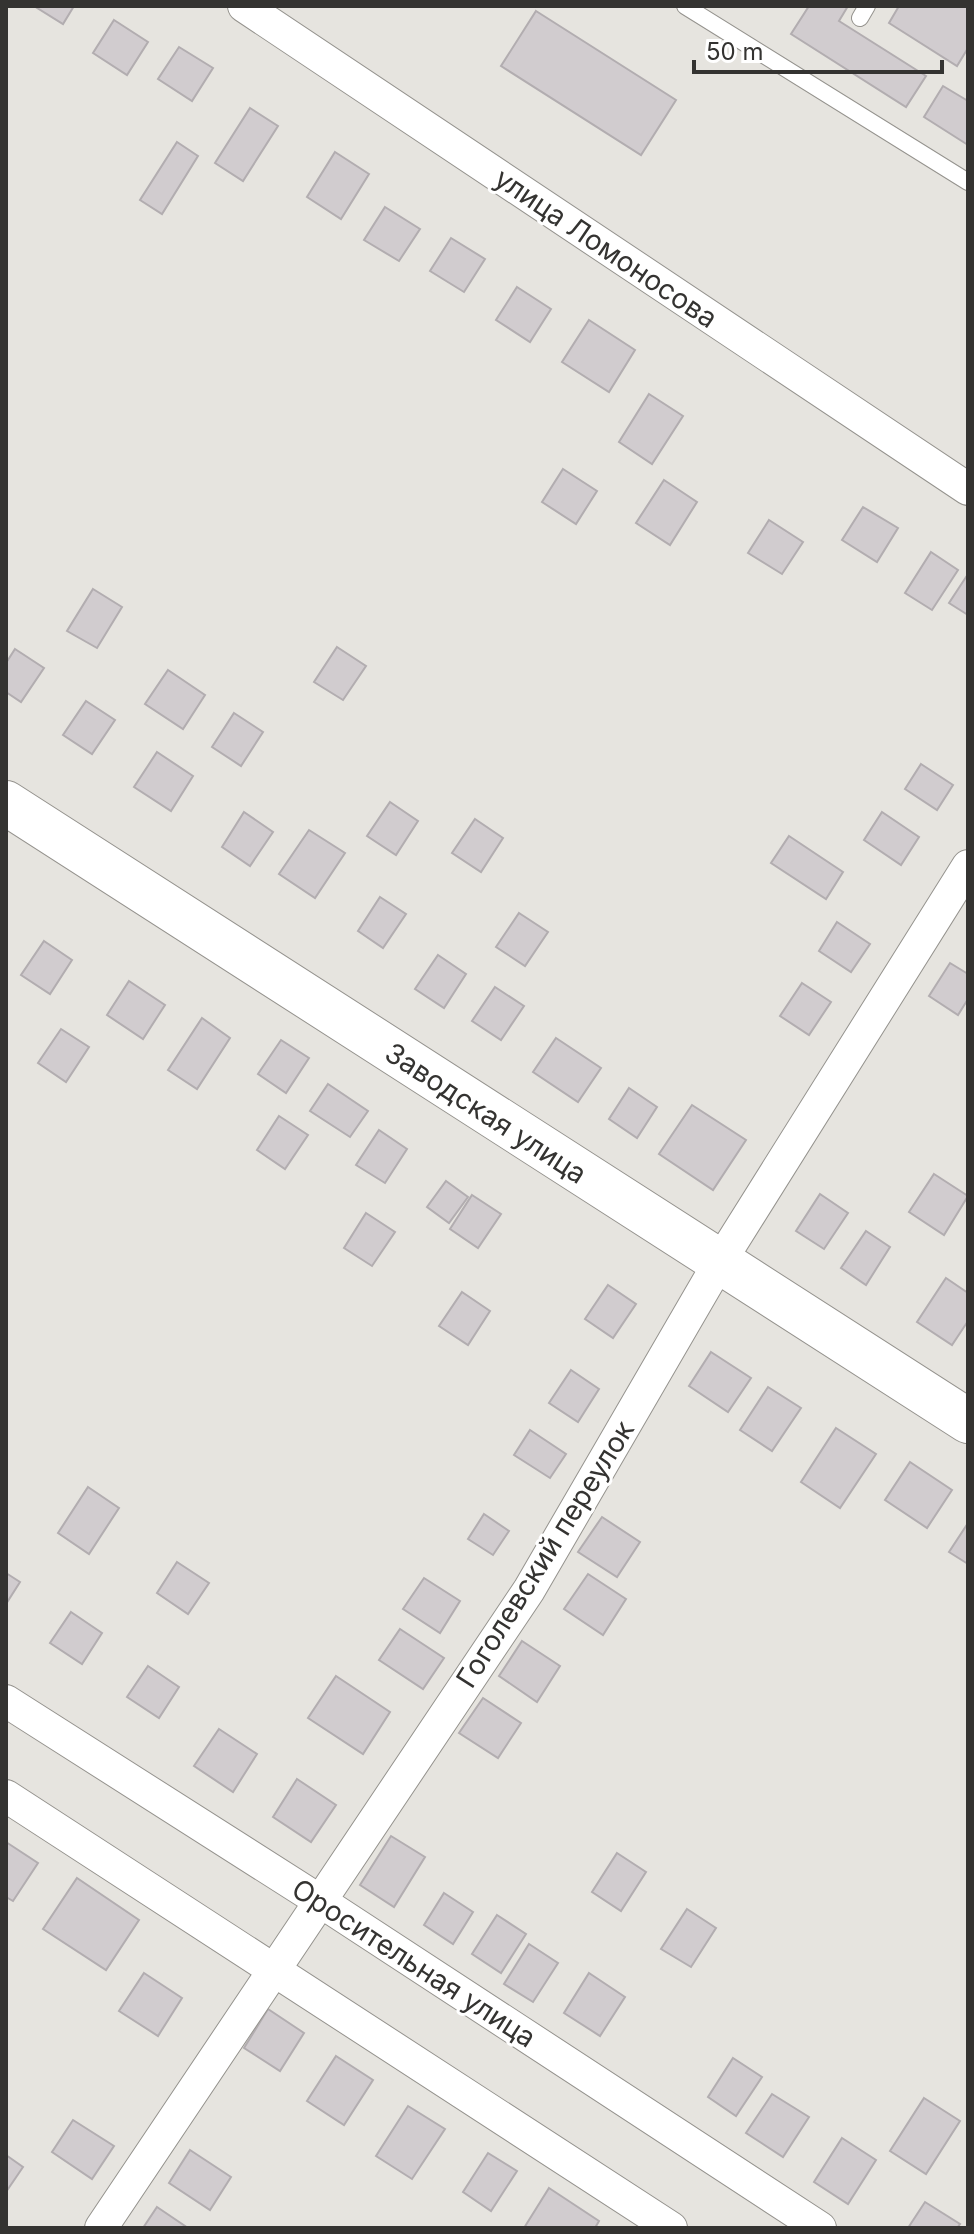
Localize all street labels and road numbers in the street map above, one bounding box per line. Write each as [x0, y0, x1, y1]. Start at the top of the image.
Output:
street label: улица Ломоносова [488, 161, 724, 335]
street label: Заводская улица [379, 1035, 593, 1191]
street label: Гоголевский переулок [449, 1414, 641, 1694]
street label: Оросительная улица [286, 1871, 542, 2055]

